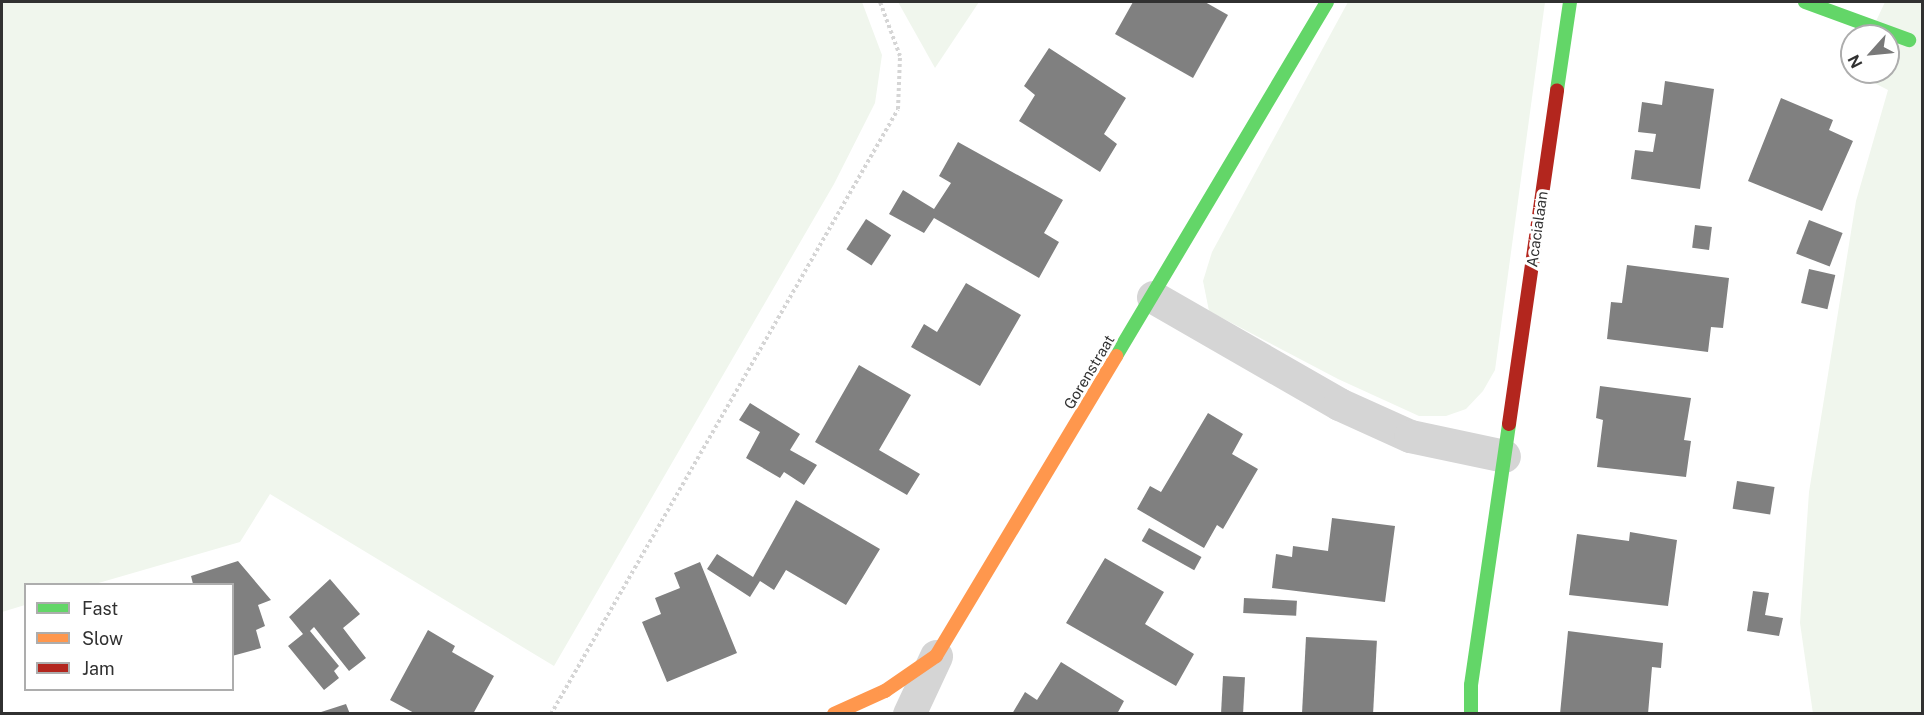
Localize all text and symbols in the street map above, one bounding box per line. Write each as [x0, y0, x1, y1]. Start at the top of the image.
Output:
north arrow [1840, 24, 1900, 84]
text: N [1844, 52, 1867, 71]
street label: Acacialaan [1523, 190, 1551, 268]
street label: Gorenstraat [1060, 332, 1118, 412]
legend [24, 583, 234, 691]
text: Fast [82, 598, 118, 619]
text: Slow [82, 628, 123, 649]
text: Jam [82, 658, 115, 679]

